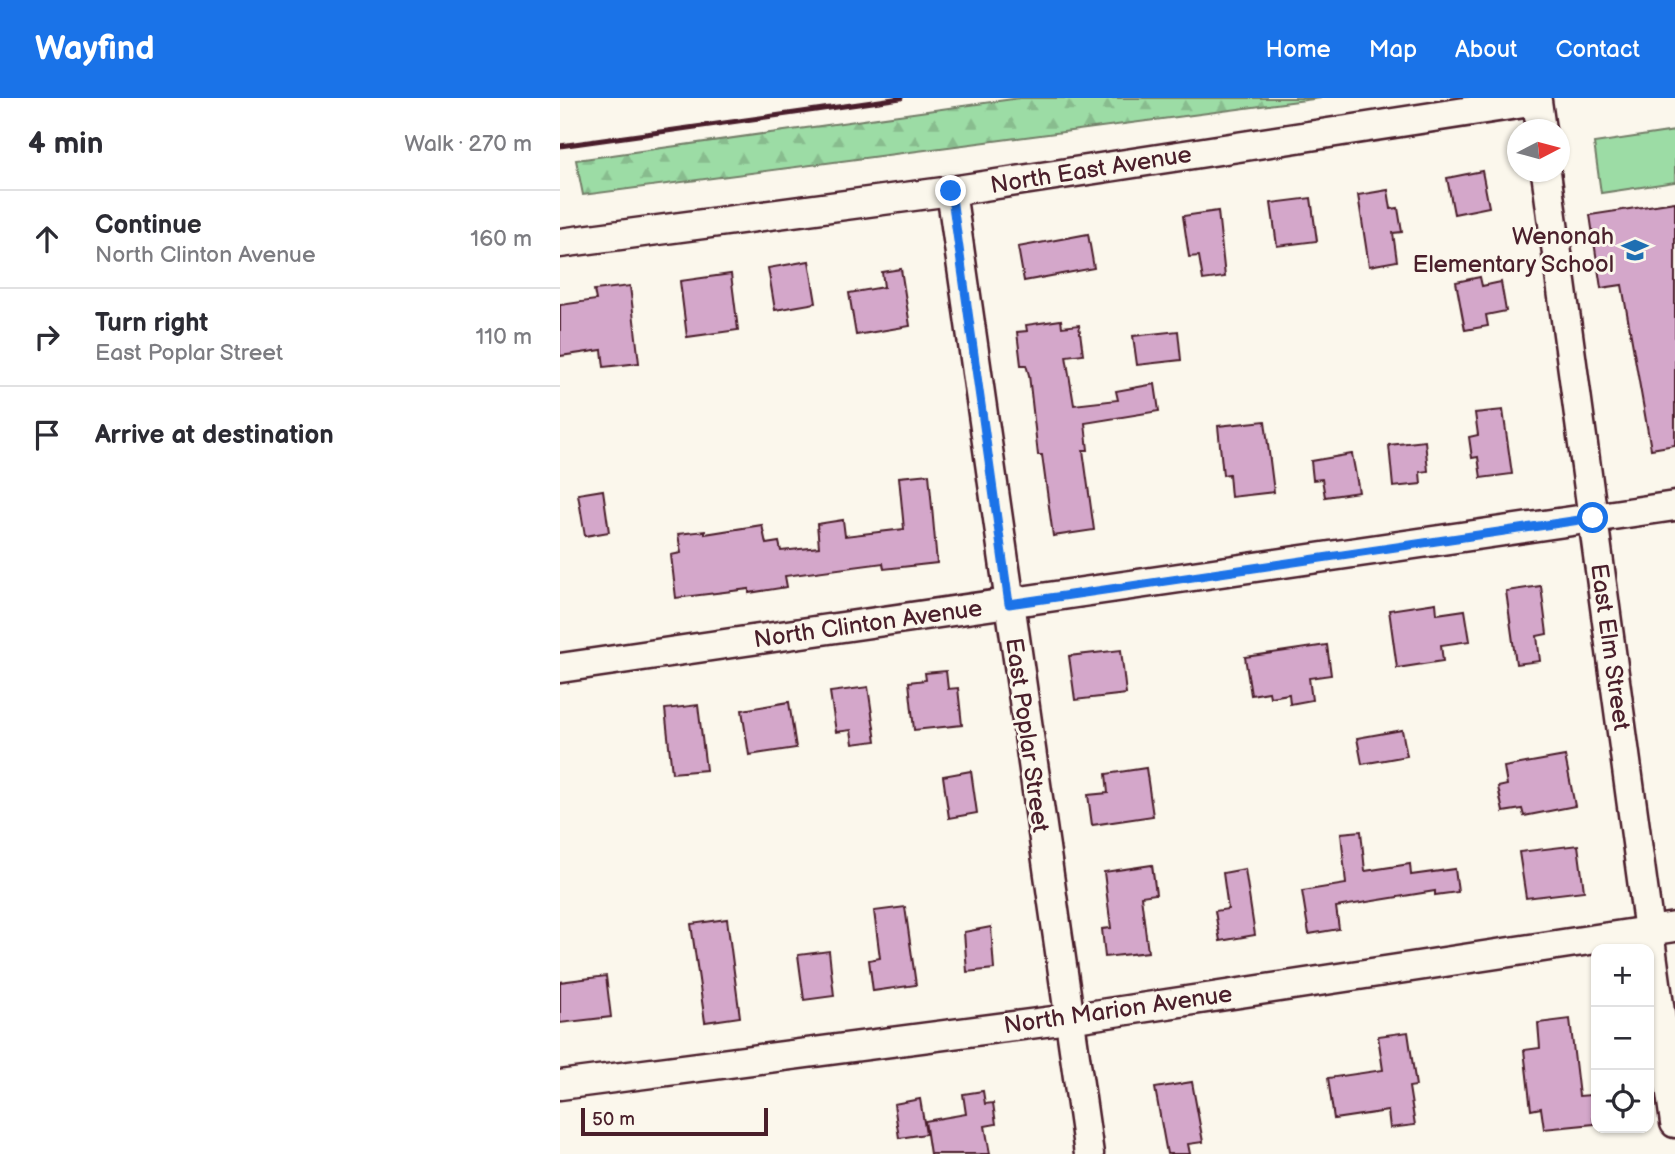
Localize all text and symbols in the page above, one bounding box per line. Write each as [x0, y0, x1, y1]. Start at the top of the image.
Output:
text: Wayfind [35, 29, 154, 69]
text: Home [1266, 35, 1331, 64]
text: Map [1369, 35, 1417, 64]
text: About [1455, 35, 1517, 64]
text: Contact [1555, 35, 1640, 64]
north arrow [1507, 119, 1570, 182]
text: 4 min [28, 126, 103, 162]
text: Walk · 270 m [404, 130, 532, 158]
street label: North East Avenue [988, 140, 1194, 200]
route end [935, 175, 966, 206]
text: Continue [95, 210, 202, 241]
icon: ahead [28, 220, 66, 258]
place label: Wenonah Elementary School [1413, 222, 1614, 279]
text: 160 m [470, 225, 532, 253]
school or university icon: Wenonah Elementary School [1620, 235, 1650, 265]
text: North Clinton Avenue [95, 241, 316, 269]
text: Turn right [95, 308, 208, 339]
icon: right [28, 318, 66, 356]
text: 110 m [475, 323, 532, 351]
text: East Poplar Street [95, 339, 283, 367]
icon: arrive [28, 416, 66, 454]
text: Arrive at destination [95, 420, 334, 451]
route start [1577, 502, 1608, 533]
street label: East Elm Street [1584, 562, 1636, 733]
street label: North Clinton Avenue [752, 594, 984, 654]
street label: East Poplar Street [999, 636, 1055, 835]
map controls [1591, 944, 1654, 1133]
button: + [1591, 944, 1654, 1007]
street label: North Marion Avenue [1002, 980, 1234, 1040]
button: − [1591, 1007, 1654, 1070]
button: locate [1591, 1070, 1654, 1133]
scale bar [581, 1105, 768, 1137]
text: 50 m [592, 1108, 635, 1131]

